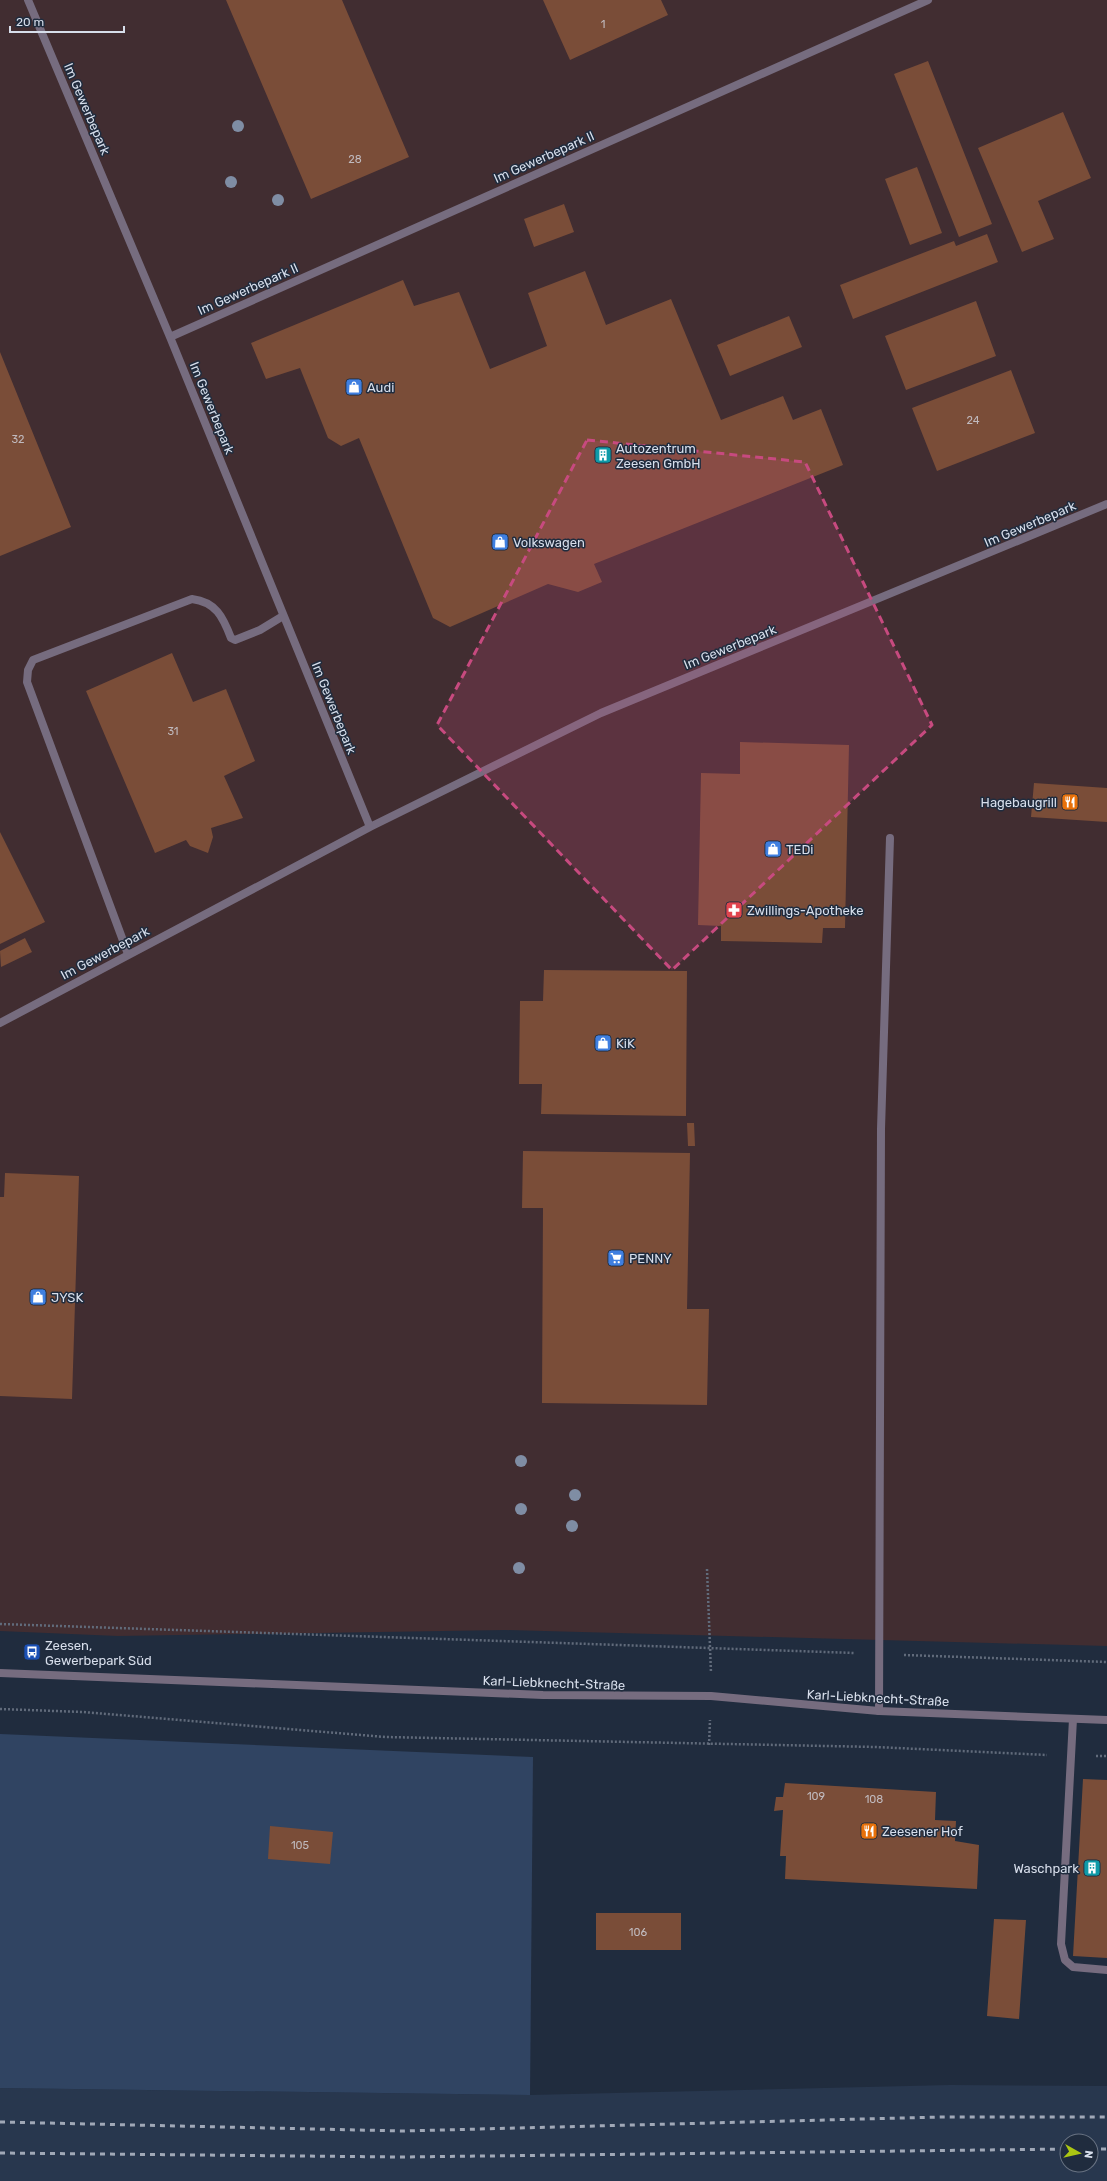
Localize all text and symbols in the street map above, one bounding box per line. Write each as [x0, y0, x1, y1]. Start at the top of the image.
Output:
scale bar [10, 8, 124, 34]
text: 20 m [16, 15, 44, 29]
house number: 1 [601, 18, 605, 31]
street label: Im Gewerbepark [61, 61, 113, 157]
street label: Im Gewerbepark II [491, 128, 597, 186]
house number: 28 [348, 153, 362, 166]
street label: Im Gewerbepark II [195, 260, 301, 318]
street label: Im Gewerbepark [187, 360, 237, 457]
shop icon: Audi [344, 377, 364, 397]
place label: Audi [367, 380, 394, 395]
house number: 24 [966, 414, 980, 427]
house number: 32 [11, 433, 25, 446]
place label: Autozentrum Zeesen GmbH [616, 441, 701, 471]
building icon: Autozentrum Zeesen GmbH [593, 445, 613, 465]
street label: Im Gewerbepark [982, 498, 1078, 550]
shop icon: Volkswagen [490, 532, 510, 552]
place label: Volkswagen [513, 535, 585, 551]
street label: Im Gewerbepark [682, 622, 779, 672]
street label: Im Gewerbepark [309, 660, 359, 757]
house number: 31 [167, 725, 179, 738]
restaurant icon: Hagebaugrill [1060, 792, 1080, 812]
place label: Hagebaugrill [981, 795, 1057, 811]
shop icon: TEDi [763, 839, 783, 859]
place label: TEDi [786, 842, 814, 857]
pharmacy icon: Zwillings-Apotheke [724, 900, 744, 920]
place label: Zwillings-Apotheke [747, 903, 864, 919]
street label: Im Gewerbepark [58, 923, 152, 983]
shop icon: KiK [593, 1033, 613, 1053]
place label: KiK [616, 1036, 635, 1051]
supermarket icon: PENNY [606, 1248, 626, 1268]
place label: PENNY [629, 1251, 672, 1266]
shop icon: JYSK [28, 1287, 48, 1307]
place label: JYSK [51, 1290, 83, 1305]
place label: Zeesen, Gewerbepark Süd [45, 1638, 152, 1668]
bus stop icon: Zeesen, Gewerbepark Süd [22, 1642, 42, 1662]
street label: Karl-Liebknecht-Straße [482, 1673, 626, 1693]
street label: Karl-Liebknecht-Straße [806, 1687, 950, 1709]
house number: 109 [807, 1790, 825, 1803]
house number: 108 [865, 1793, 883, 1806]
restaurant icon: Zeesener Hof [859, 1821, 879, 1841]
place label: Zeesener Hof [882, 1824, 963, 1839]
house number: 105 [291, 1839, 310, 1852]
building icon: Waschpark [1082, 1858, 1102, 1878]
place label: Waschpark [1013, 1861, 1079, 1876]
house number: 106 [629, 1926, 648, 1939]
north arrow [1059, 2133, 1099, 2173]
text: N [1081, 2149, 1095, 2159]

